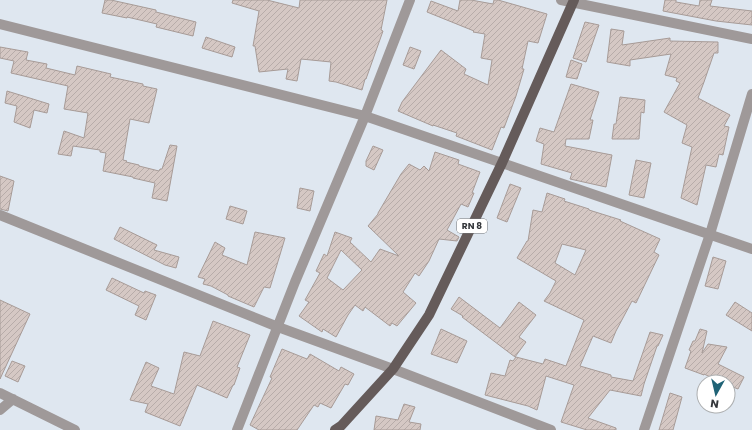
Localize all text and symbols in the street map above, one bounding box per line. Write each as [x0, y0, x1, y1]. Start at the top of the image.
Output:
road number: RN 8 [457, 219, 487, 233]
north arrow [696, 374, 736, 414]
text: N [709, 395, 720, 412]

